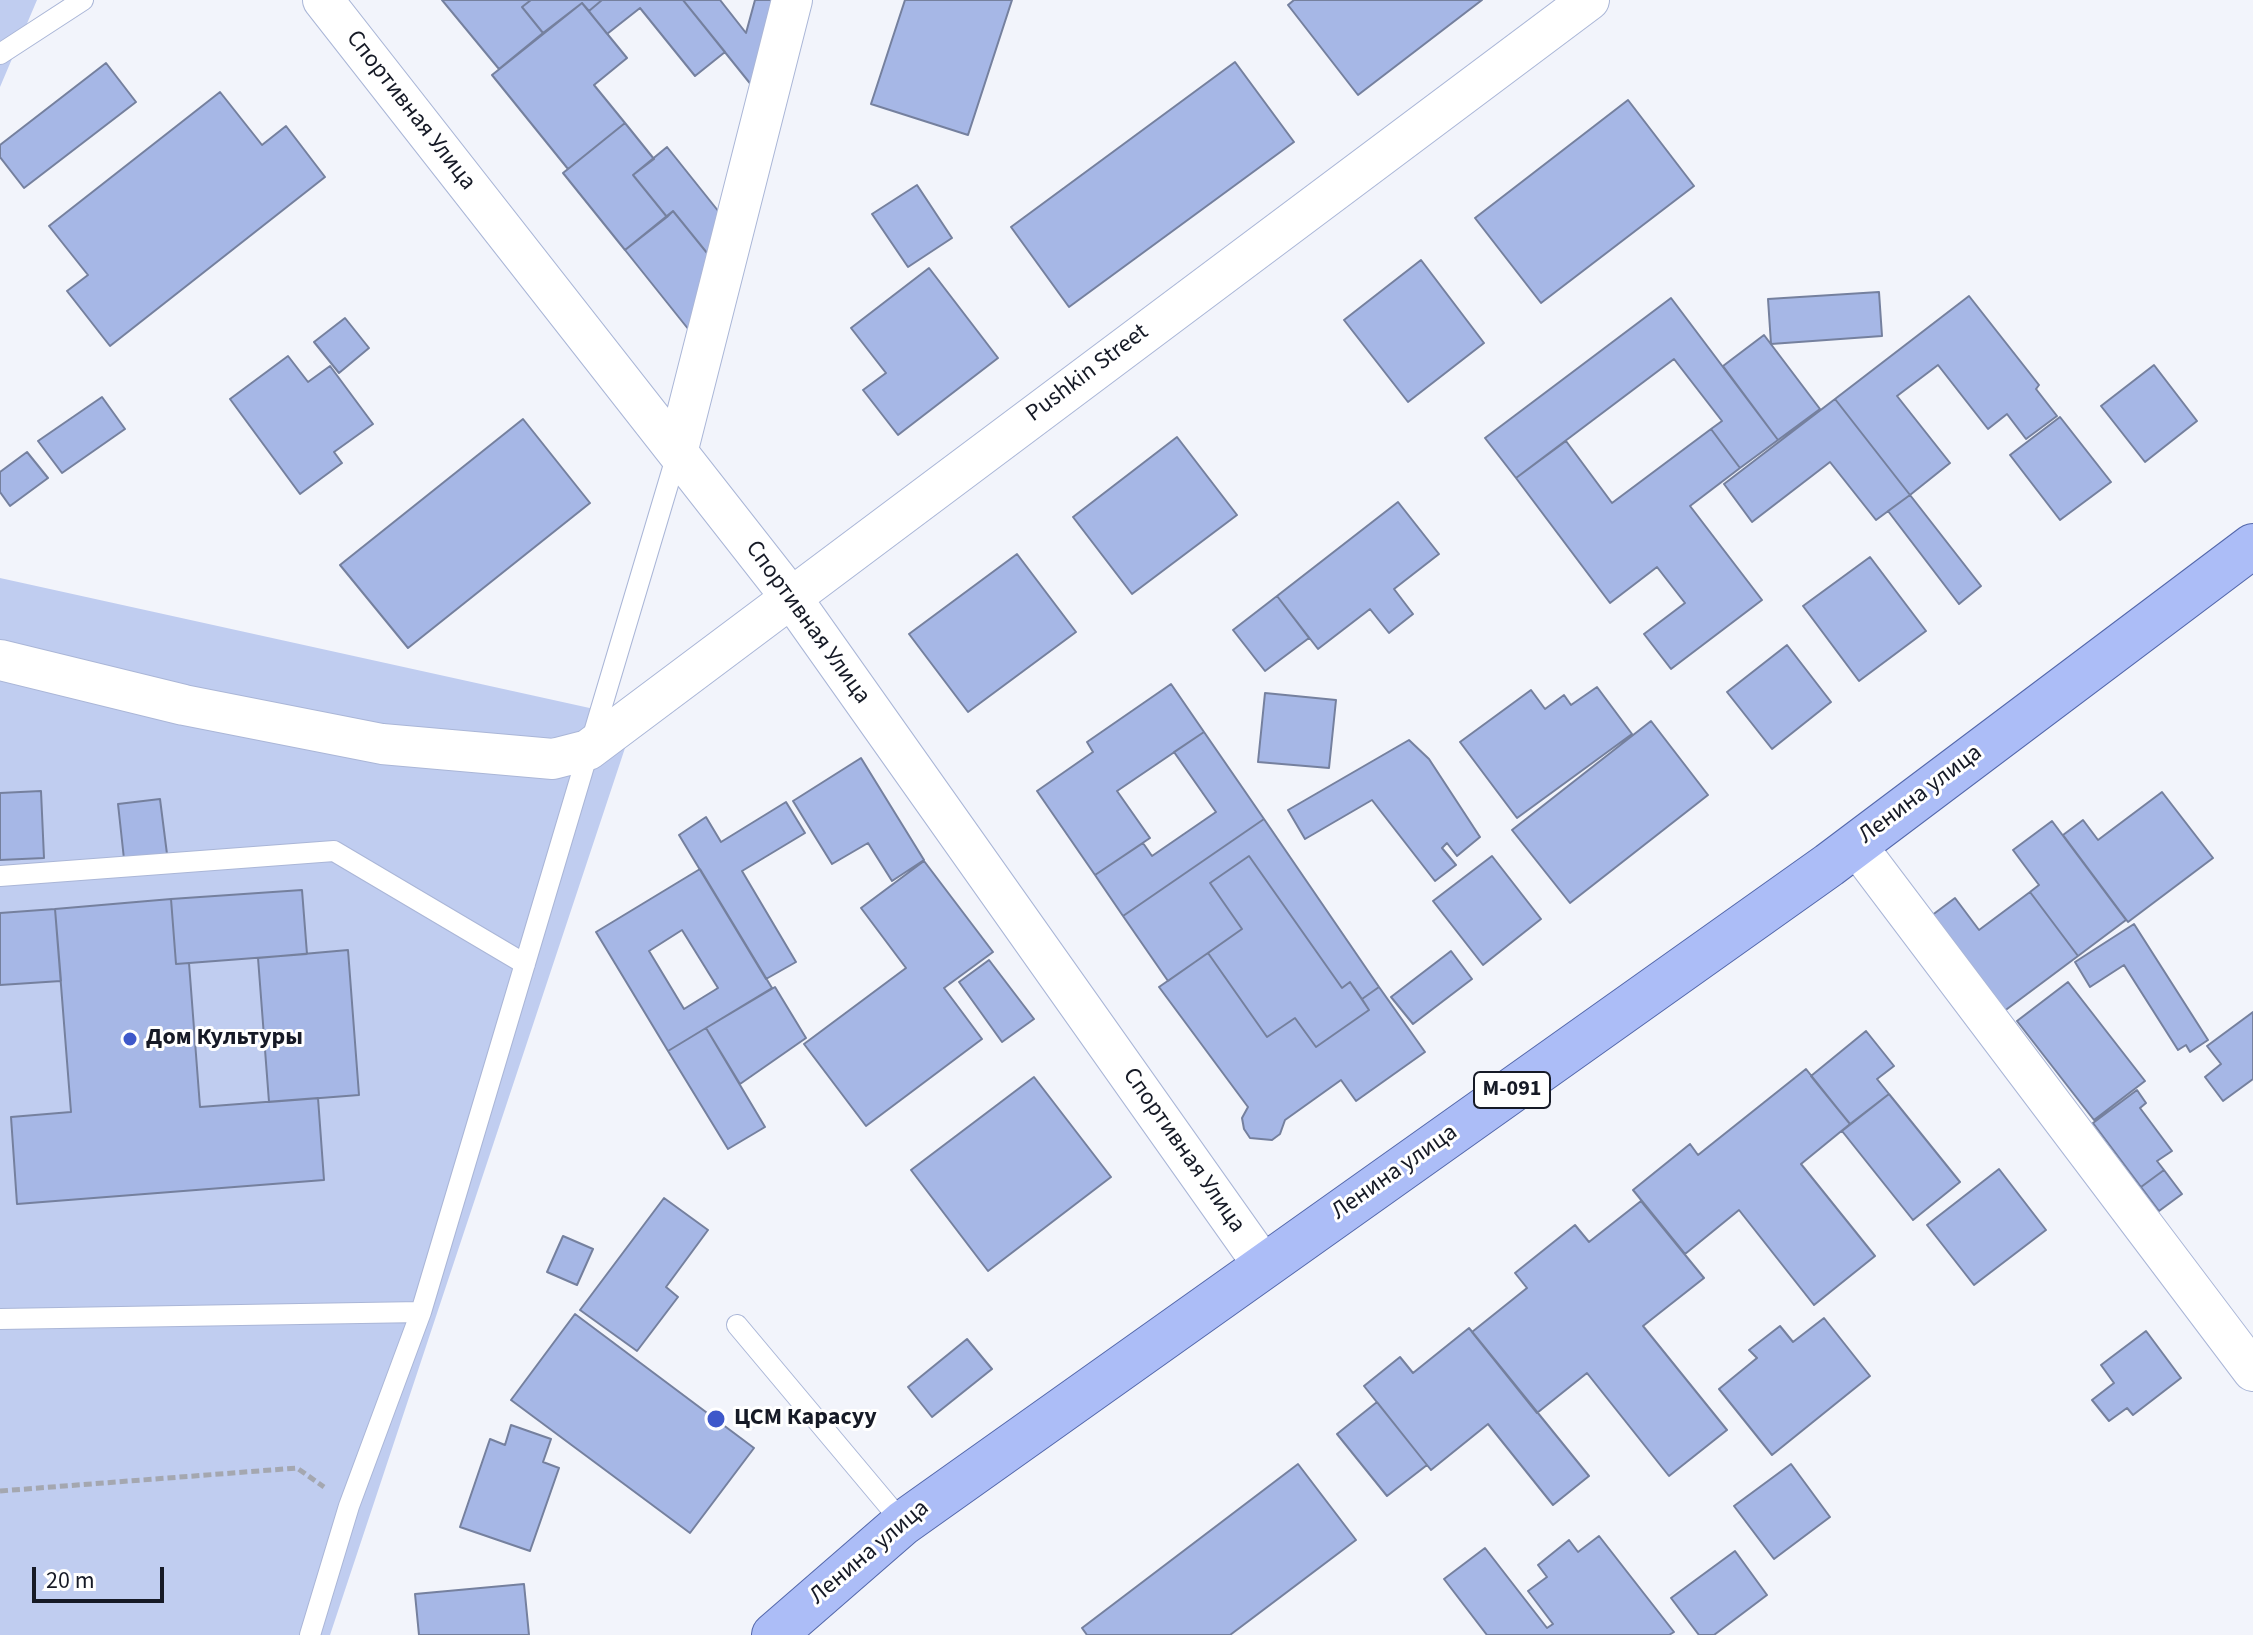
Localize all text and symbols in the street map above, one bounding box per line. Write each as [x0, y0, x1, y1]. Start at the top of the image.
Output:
street label: Спортивная Улица [339, 25, 481, 197]
street label: Pushkin Street [1021, 319, 1155, 429]
street label: Спортивная Улица [738, 536, 876, 710]
street label: Ленина улица [1853, 739, 1989, 851]
place label: Дом Культуры [146, 1025, 303, 1053]
marker: Дом Культуры [121, 1030, 139, 1048]
street label: Спортивная Улица [1115, 1063, 1251, 1239]
road number: М-091 [1474, 1072, 1550, 1108]
street label: Ленина улица [1326, 1119, 1464, 1227]
place label: ЦСМ Карасуу [734, 1405, 877, 1433]
marker: ЦСМ Карасуу [705, 1408, 727, 1430]
street label: Ленина улица [804, 1495, 936, 1611]
scale bar [36, 1551, 168, 1601]
text: 20 m [46, 1563, 95, 1598]

